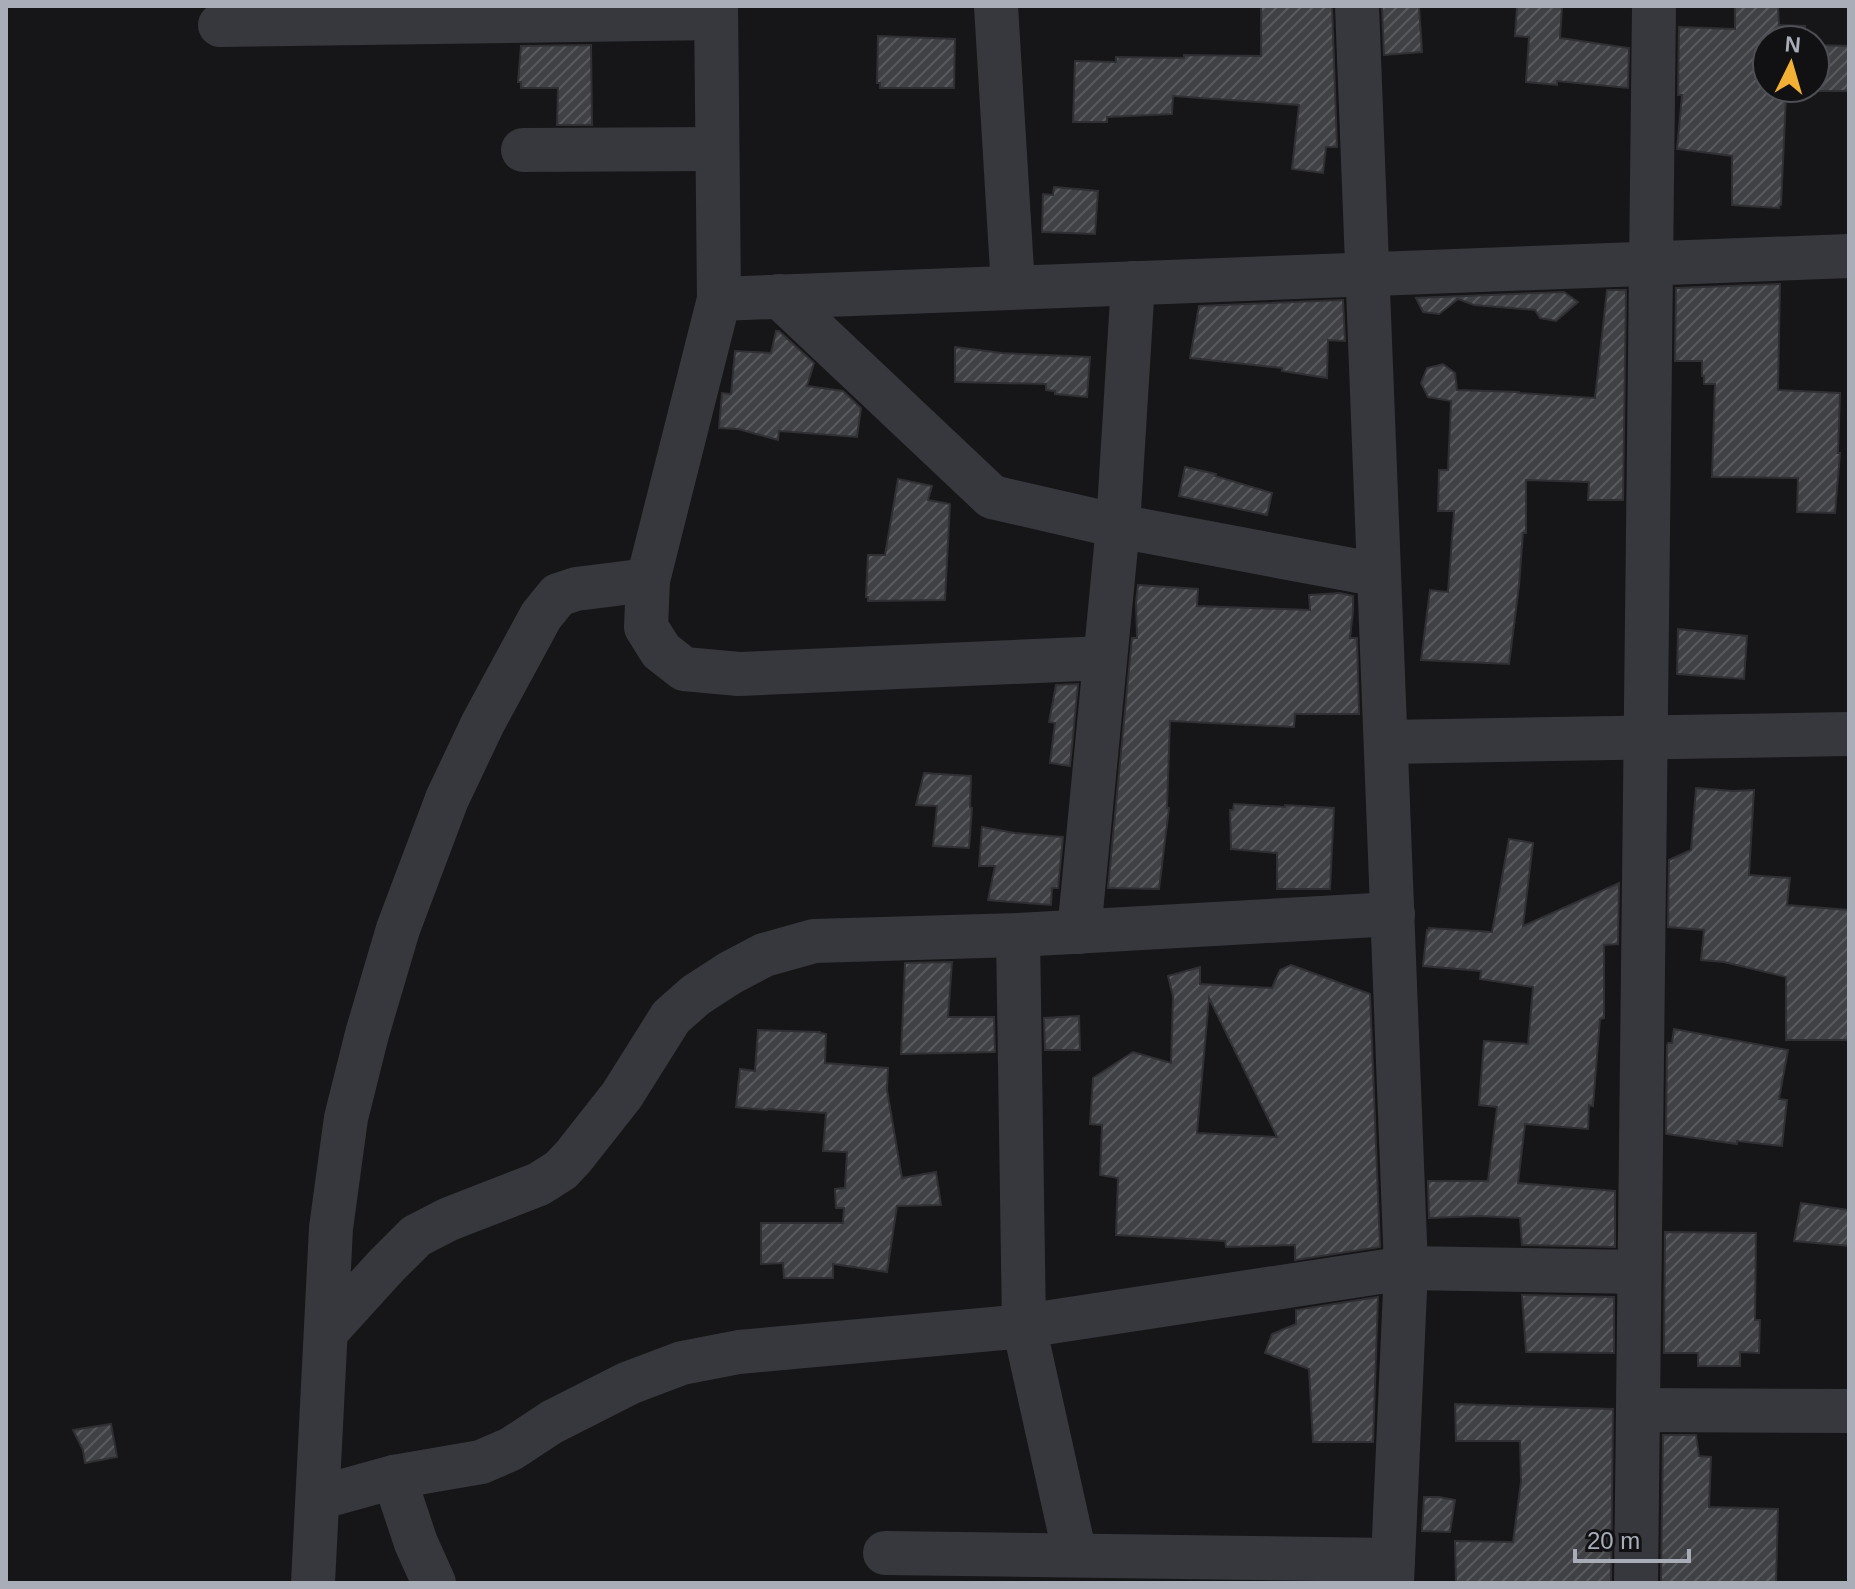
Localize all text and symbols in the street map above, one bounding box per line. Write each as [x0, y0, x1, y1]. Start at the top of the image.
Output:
north arrow [1751, 24, 1831, 104]
text: N [1784, 31, 1802, 58]
scale bar [1575, 1513, 1689, 1563]
text: 20 m [1587, 1527, 1640, 1554]

